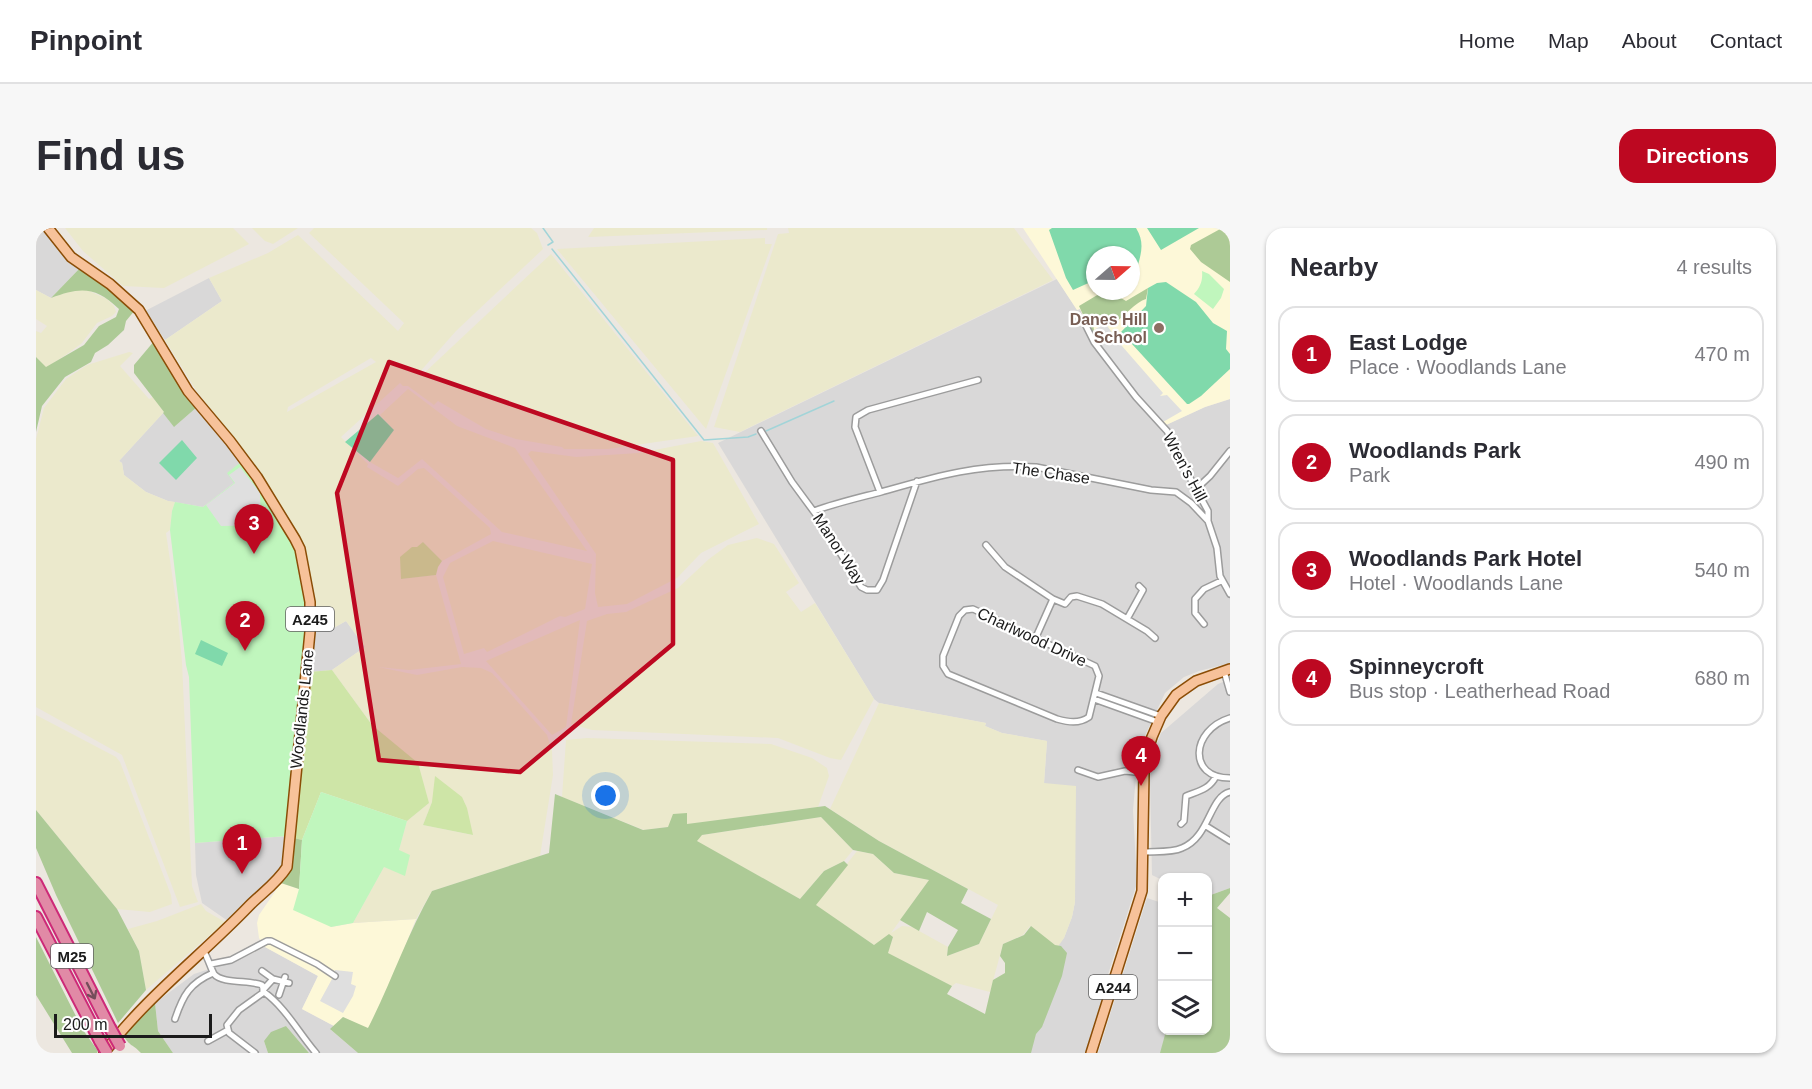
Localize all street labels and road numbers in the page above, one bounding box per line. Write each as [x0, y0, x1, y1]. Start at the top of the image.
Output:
street label: Wren's Hill [1160, 430, 1210, 504]
street label: The Chase [1011, 459, 1091, 487]
street label: Manor Way [810, 510, 868, 588]
street label: Charlwood Drive [975, 604, 1089, 670]
road number: A245 [286, 607, 334, 631]
street label: Woodlands Lane [287, 648, 317, 769]
road number: M25 [51, 944, 93, 968]
road number: A244 [1089, 975, 1137, 999]

